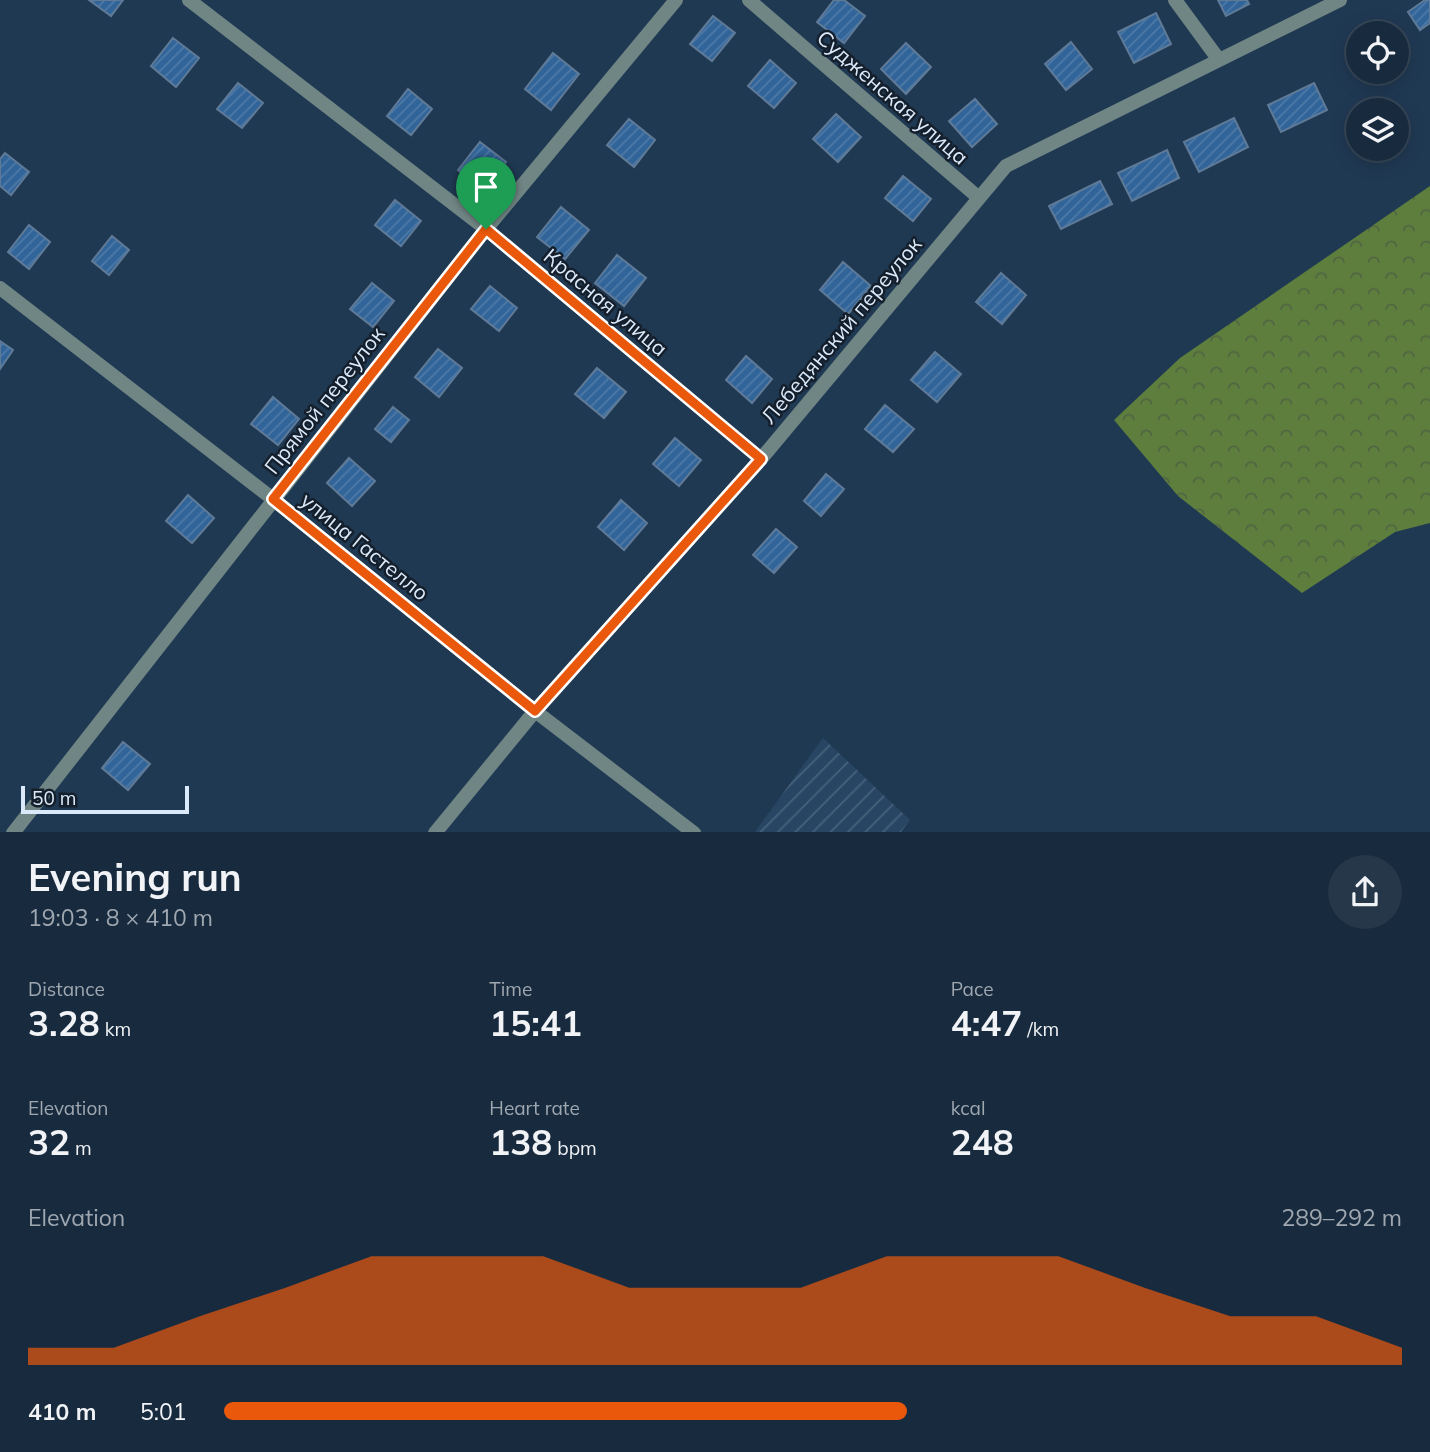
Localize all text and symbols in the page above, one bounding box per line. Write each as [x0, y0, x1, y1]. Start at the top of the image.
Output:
map controls [1346, 21, 1409, 161]
button: locate [1346, 21, 1409, 84]
street label: Судженская улица [812, 24, 974, 170]
button: layers [1346, 98, 1409, 161]
pin [456, 157, 516, 229]
icon: arrive [467, 168, 505, 206]
street label: Лебедянский переулок [755, 231, 927, 429]
street label: Красная улица [539, 243, 673, 361]
street label: Прямой переулок [258, 321, 390, 479]
street label: улица Гастелло [296, 487, 434, 605]
scale bar [21, 783, 189, 815]
text: 50 m [32, 786, 76, 810]
text: Evening run [28, 853, 242, 901]
button: share [1328, 855, 1402, 929]
text: 19:03 · 8 × 410 m [28, 903, 213, 932]
text: Distance [28, 977, 105, 1001]
text: Time [489, 977, 532, 1001]
text: Pace [951, 977, 994, 1001]
text: 3.28 [28, 1001, 100, 1045]
text: 15:41 [489, 1001, 582, 1045]
text: 4:47 [951, 1001, 1022, 1045]
text: km [100, 1017, 131, 1041]
text: /km [1022, 1017, 1059, 1041]
text: Elevation [28, 1096, 108, 1120]
text: Heart rate [489, 1096, 580, 1120]
text: kcal [951, 1096, 985, 1120]
text: 32 [28, 1120, 70, 1164]
text: 138 [489, 1120, 552, 1164]
text: 248 [951, 1120, 1014, 1164]
text: m [70, 1136, 92, 1160]
text: bpm [552, 1136, 597, 1160]
text: Elevation [28, 1203, 125, 1232]
text: 289–292 m [1281, 1203, 1402, 1232]
text: 410 m [28, 1397, 96, 1426]
text: 5:01 [140, 1397, 187, 1426]

